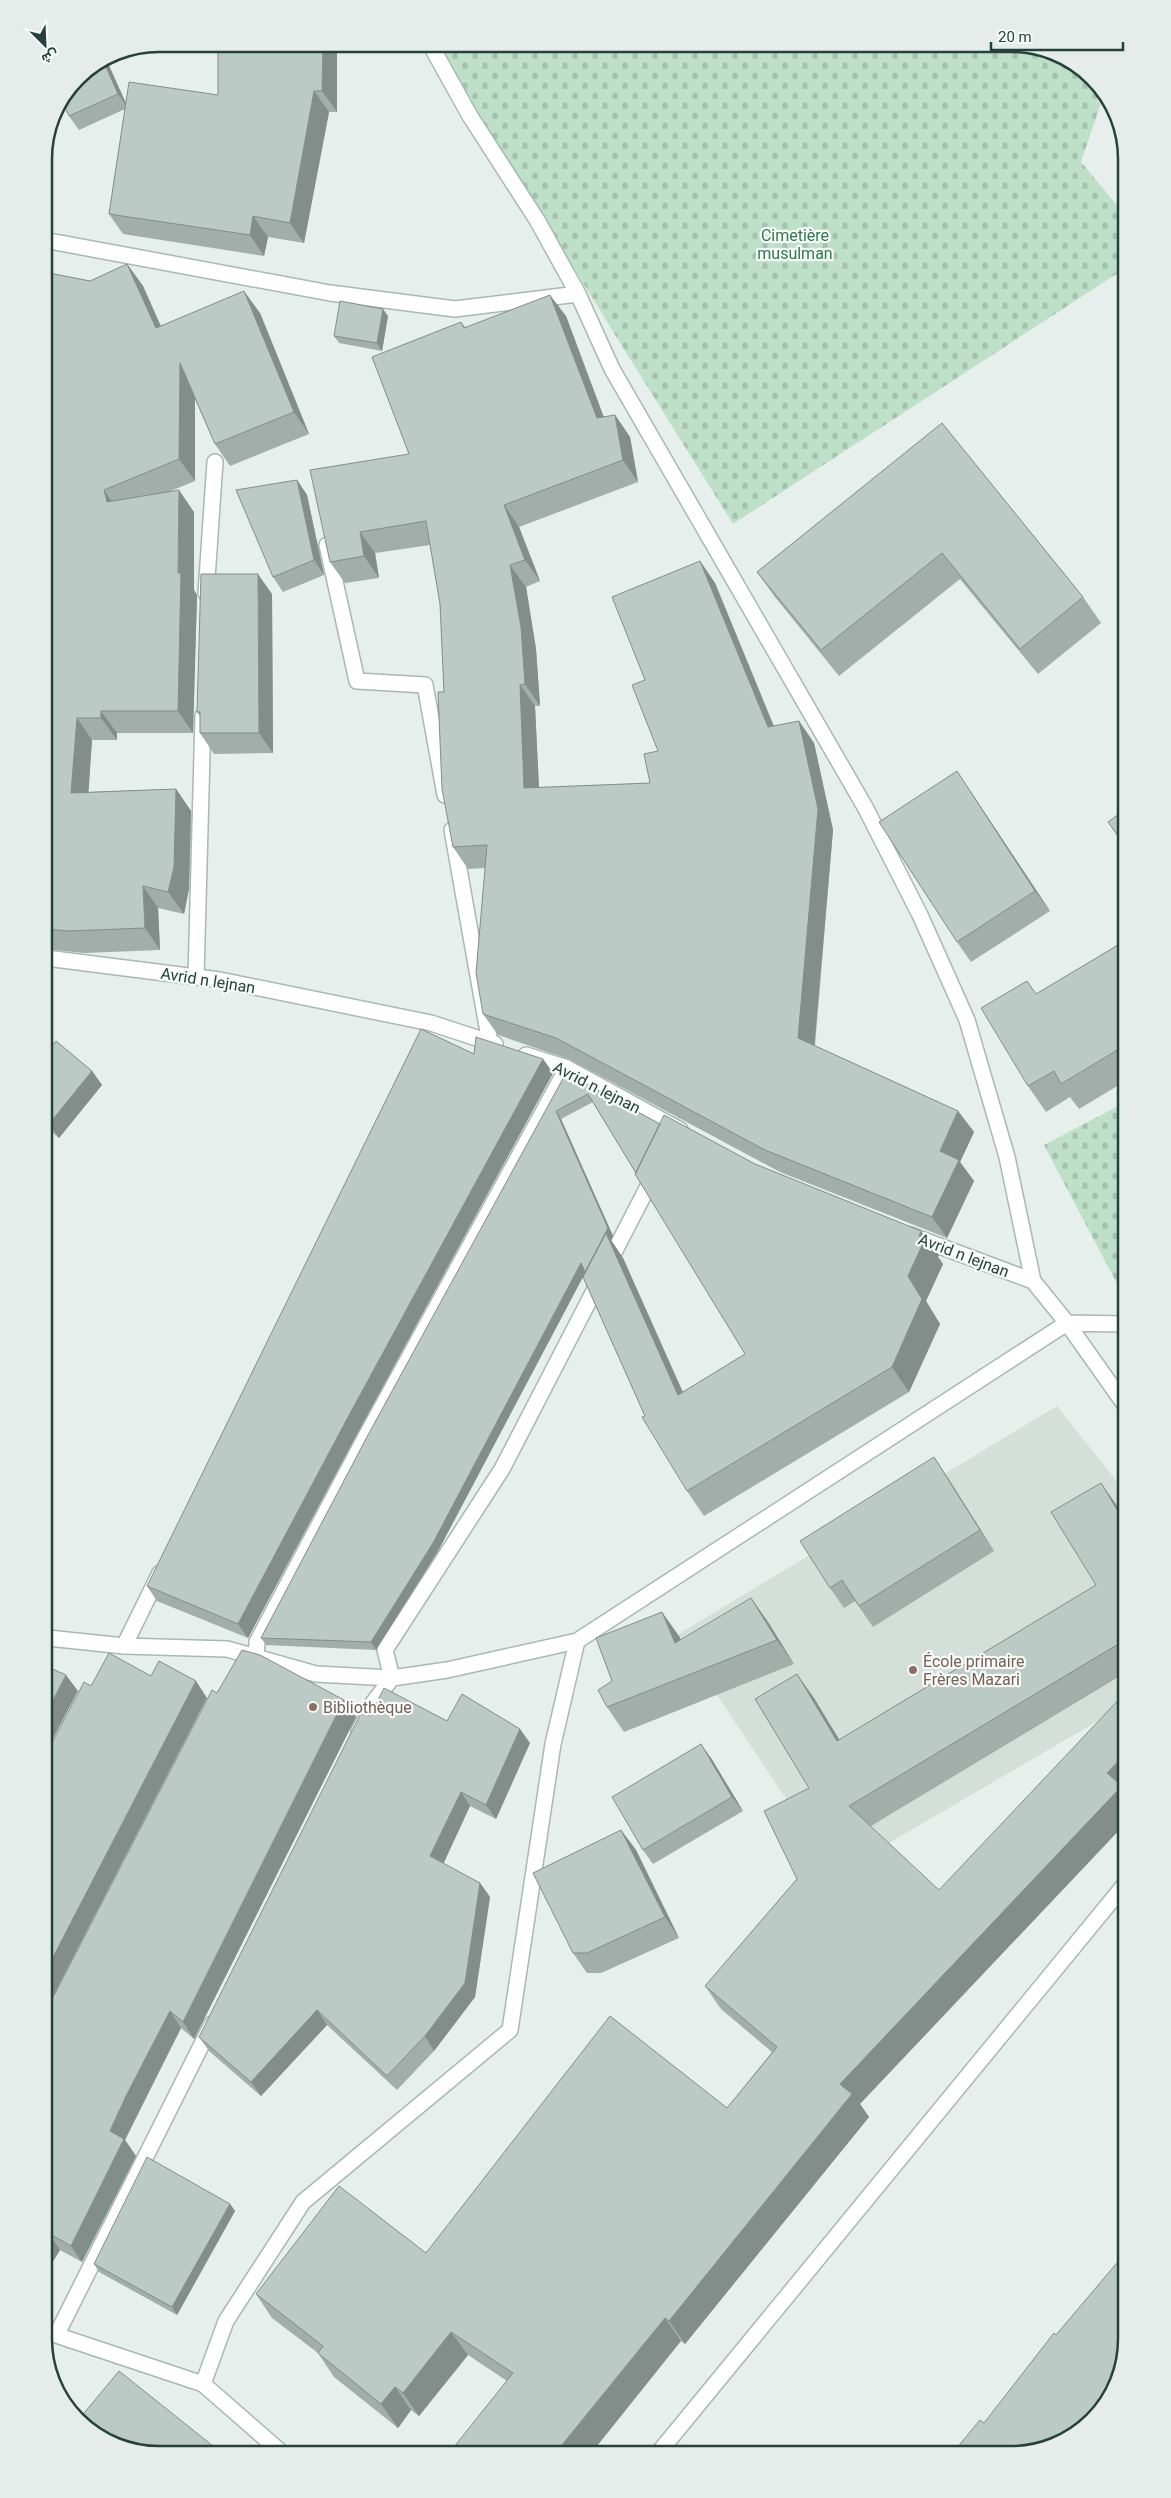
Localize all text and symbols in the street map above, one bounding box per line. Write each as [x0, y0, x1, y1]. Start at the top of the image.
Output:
north arrow [20, 20, 70, 70]
scale bar [991, 20, 1124, 52]
text: 20 m [998, 28, 1032, 46]
text: ش [39, 45, 61, 68]
park label: Cimetière musulman [757, 226, 833, 263]
street label: Avrid n lejnan [159, 964, 257, 997]
street label: Avrid n lejnan [550, 1057, 644, 1118]
street label: Avrid n lejnan [916, 1229, 1012, 1281]
place label: École primaire Frères Mazari [923, 1652, 1024, 1689]
marker: École primaire Frères Mazari [907, 1664, 919, 1676]
place label: Bibliothèque [323, 1698, 412, 1717]
marker: Bibliothèque [307, 1701, 319, 1713]

